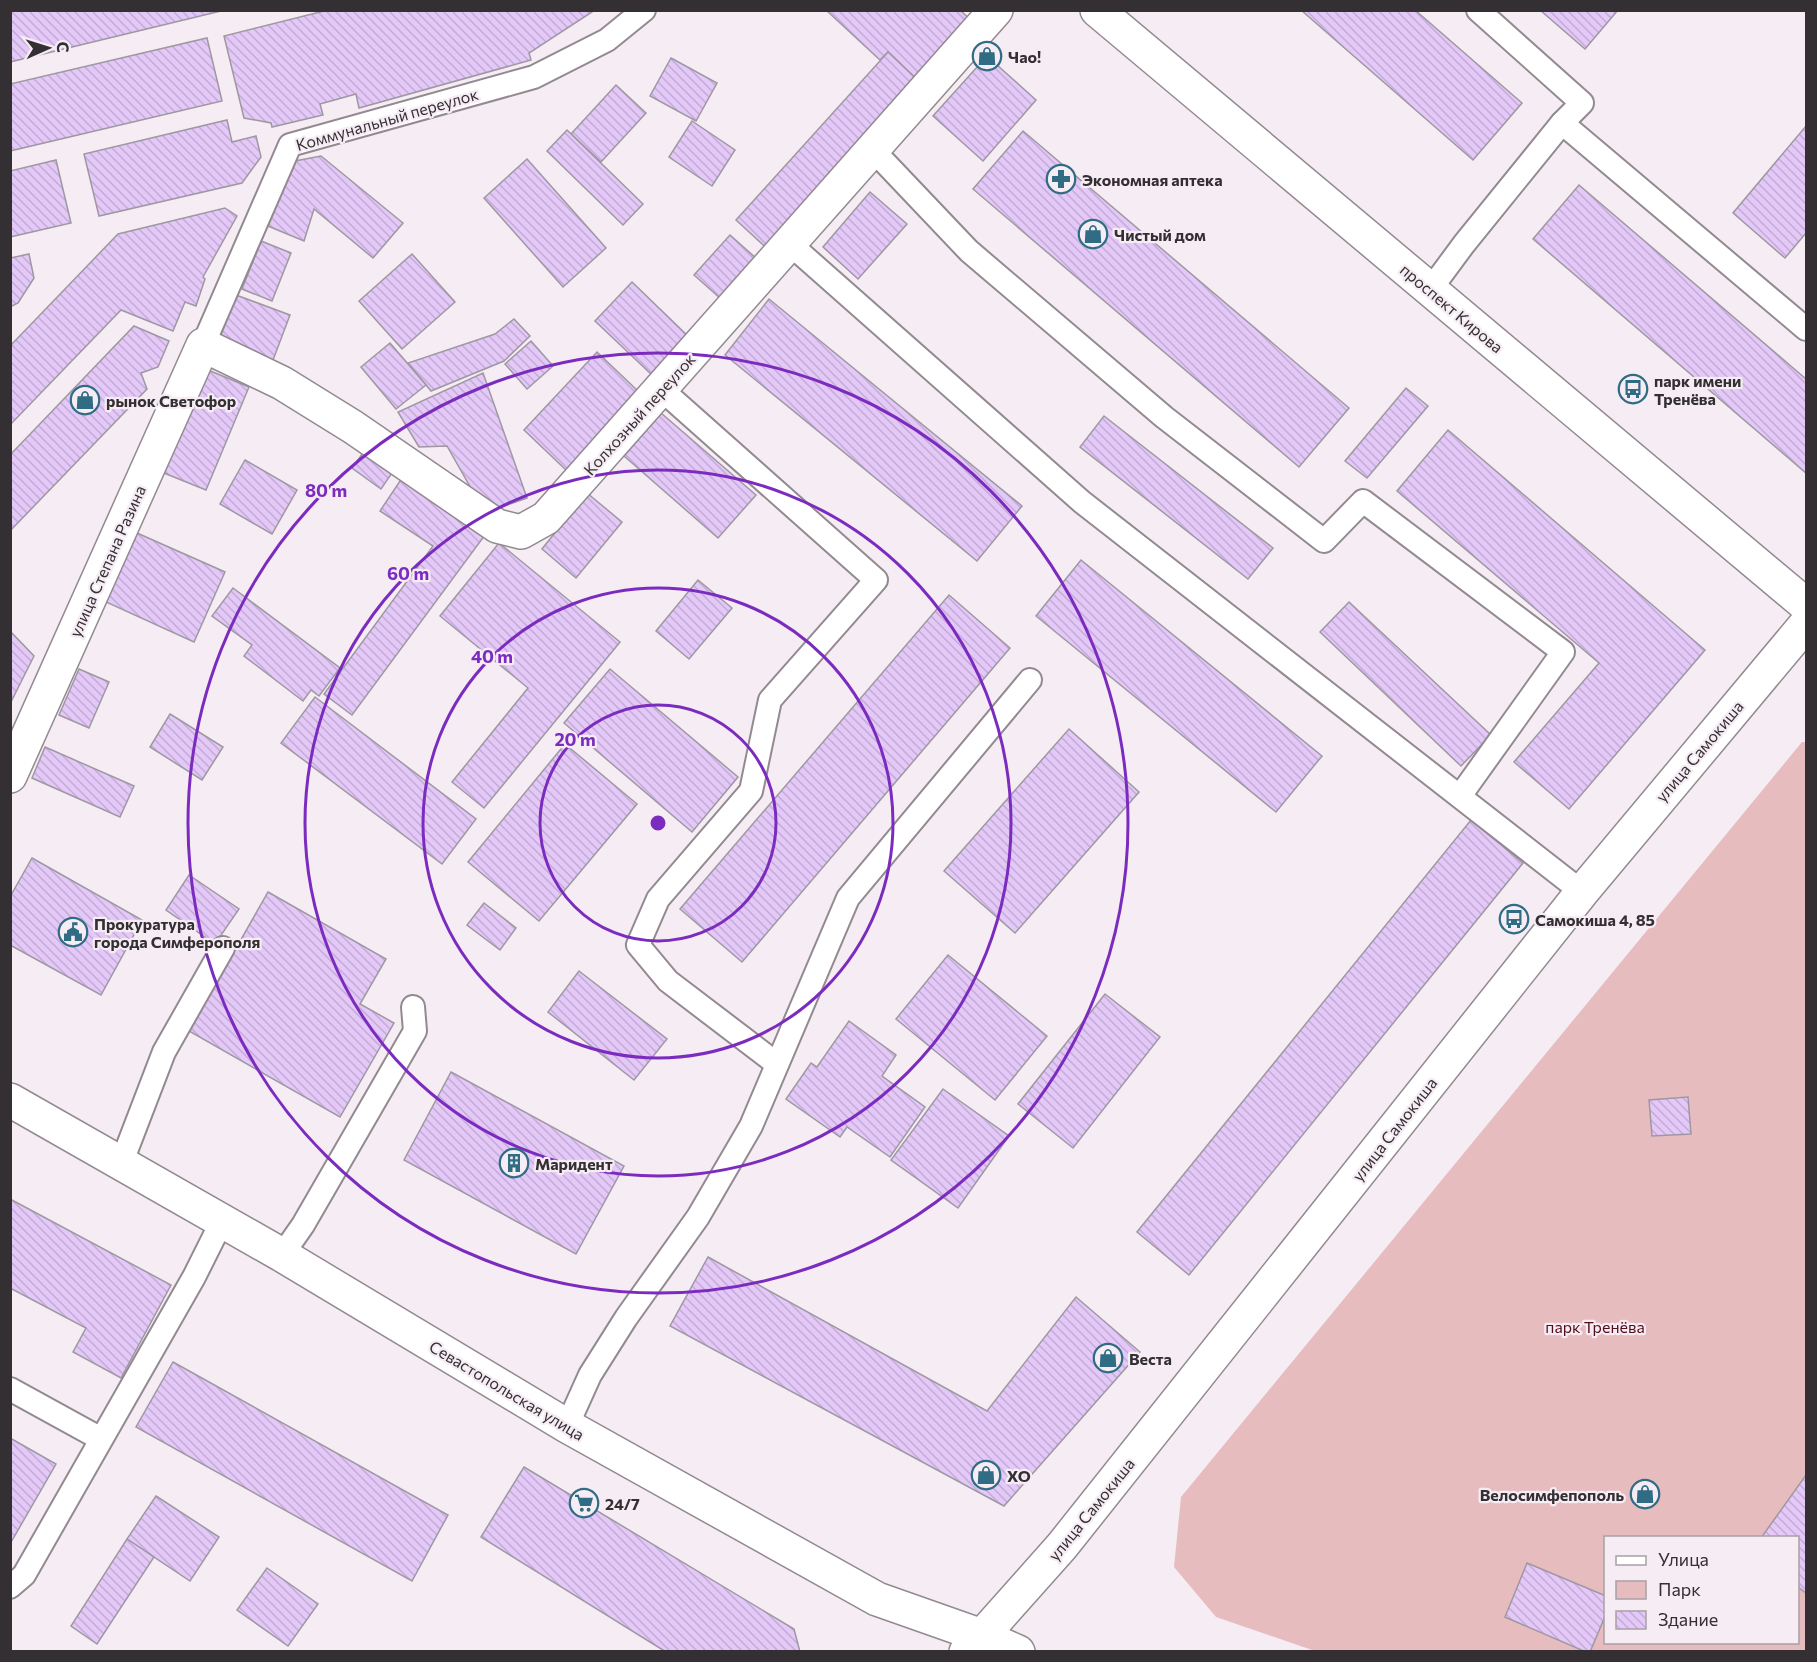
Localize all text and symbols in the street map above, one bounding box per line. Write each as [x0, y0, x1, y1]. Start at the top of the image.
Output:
north arrow [18, 18, 78, 78]
shop icon: Чао! [971, 40, 1003, 72]
text: С [54, 41, 73, 53]
place label: Чао! [1008, 47, 1041, 66]
street label: Коммунальный переулок [294, 84, 481, 154]
pharmacy icon: Экономная аптека [1045, 163, 1077, 195]
place label: Экономная аптека [1082, 170, 1223, 189]
shop icon: Чистый дом [1077, 218, 1109, 250]
place label: Чистый дом [1114, 225, 1206, 244]
street label: проспект Кирова [1397, 260, 1507, 356]
street label: Колхозный переулок [579, 349, 699, 479]
place label: парк имени Тренёва [1654, 371, 1741, 408]
bus stop icon: парк имени Тренёва [1617, 373, 1649, 405]
shop icon: рынок Светофор [69, 384, 101, 416]
place label: рынок Светофор [106, 391, 236, 410]
text: 80 m [305, 479, 347, 501]
street label: улица Степана Разина [65, 482, 149, 640]
text: 60 m [387, 562, 429, 584]
text: 40 m [471, 645, 513, 667]
street label: улица Самокиша [1651, 697, 1747, 805]
text: 20 m [554, 728, 596, 750]
centre of rings [648, 813, 668, 833]
bus stop icon: Самокиша 4, 85 [1498, 903, 1530, 935]
place label: Самокиша 4, 85 [1535, 910, 1655, 929]
place label: Прокуратура города Симферополя [94, 914, 260, 951]
public building icon: Прокуратура города Симферополя [57, 916, 89, 948]
street label: улица Самокиша [1348, 1073, 1440, 1185]
building icon: Маридент [498, 1147, 530, 1179]
place label: Маридент [535, 1154, 613, 1173]
park label: парк Тренёва [1545, 1317, 1645, 1336]
street label: Севастопольская улица [426, 1336, 588, 1444]
shop icon: Веста [1092, 1342, 1124, 1374]
place label: Веста [1129, 1349, 1172, 1368]
street label: улица Самокиша [1044, 1454, 1138, 1564]
shop icon: ХО [970, 1459, 1002, 1491]
place label: ХО [1007, 1466, 1031, 1485]
shop icon: Велосимфепополь [1629, 1478, 1661, 1510]
place label: Велосимфепополь [1480, 1485, 1624, 1504]
supermarket icon: 24/7 [568, 1487, 600, 1519]
place label: 24/7 [605, 1494, 640, 1513]
legend [1604, 1536, 1799, 1644]
text: Улица [1658, 1548, 1709, 1570]
text: Парк [1658, 1578, 1701, 1600]
text: Здание [1658, 1608, 1718, 1630]

